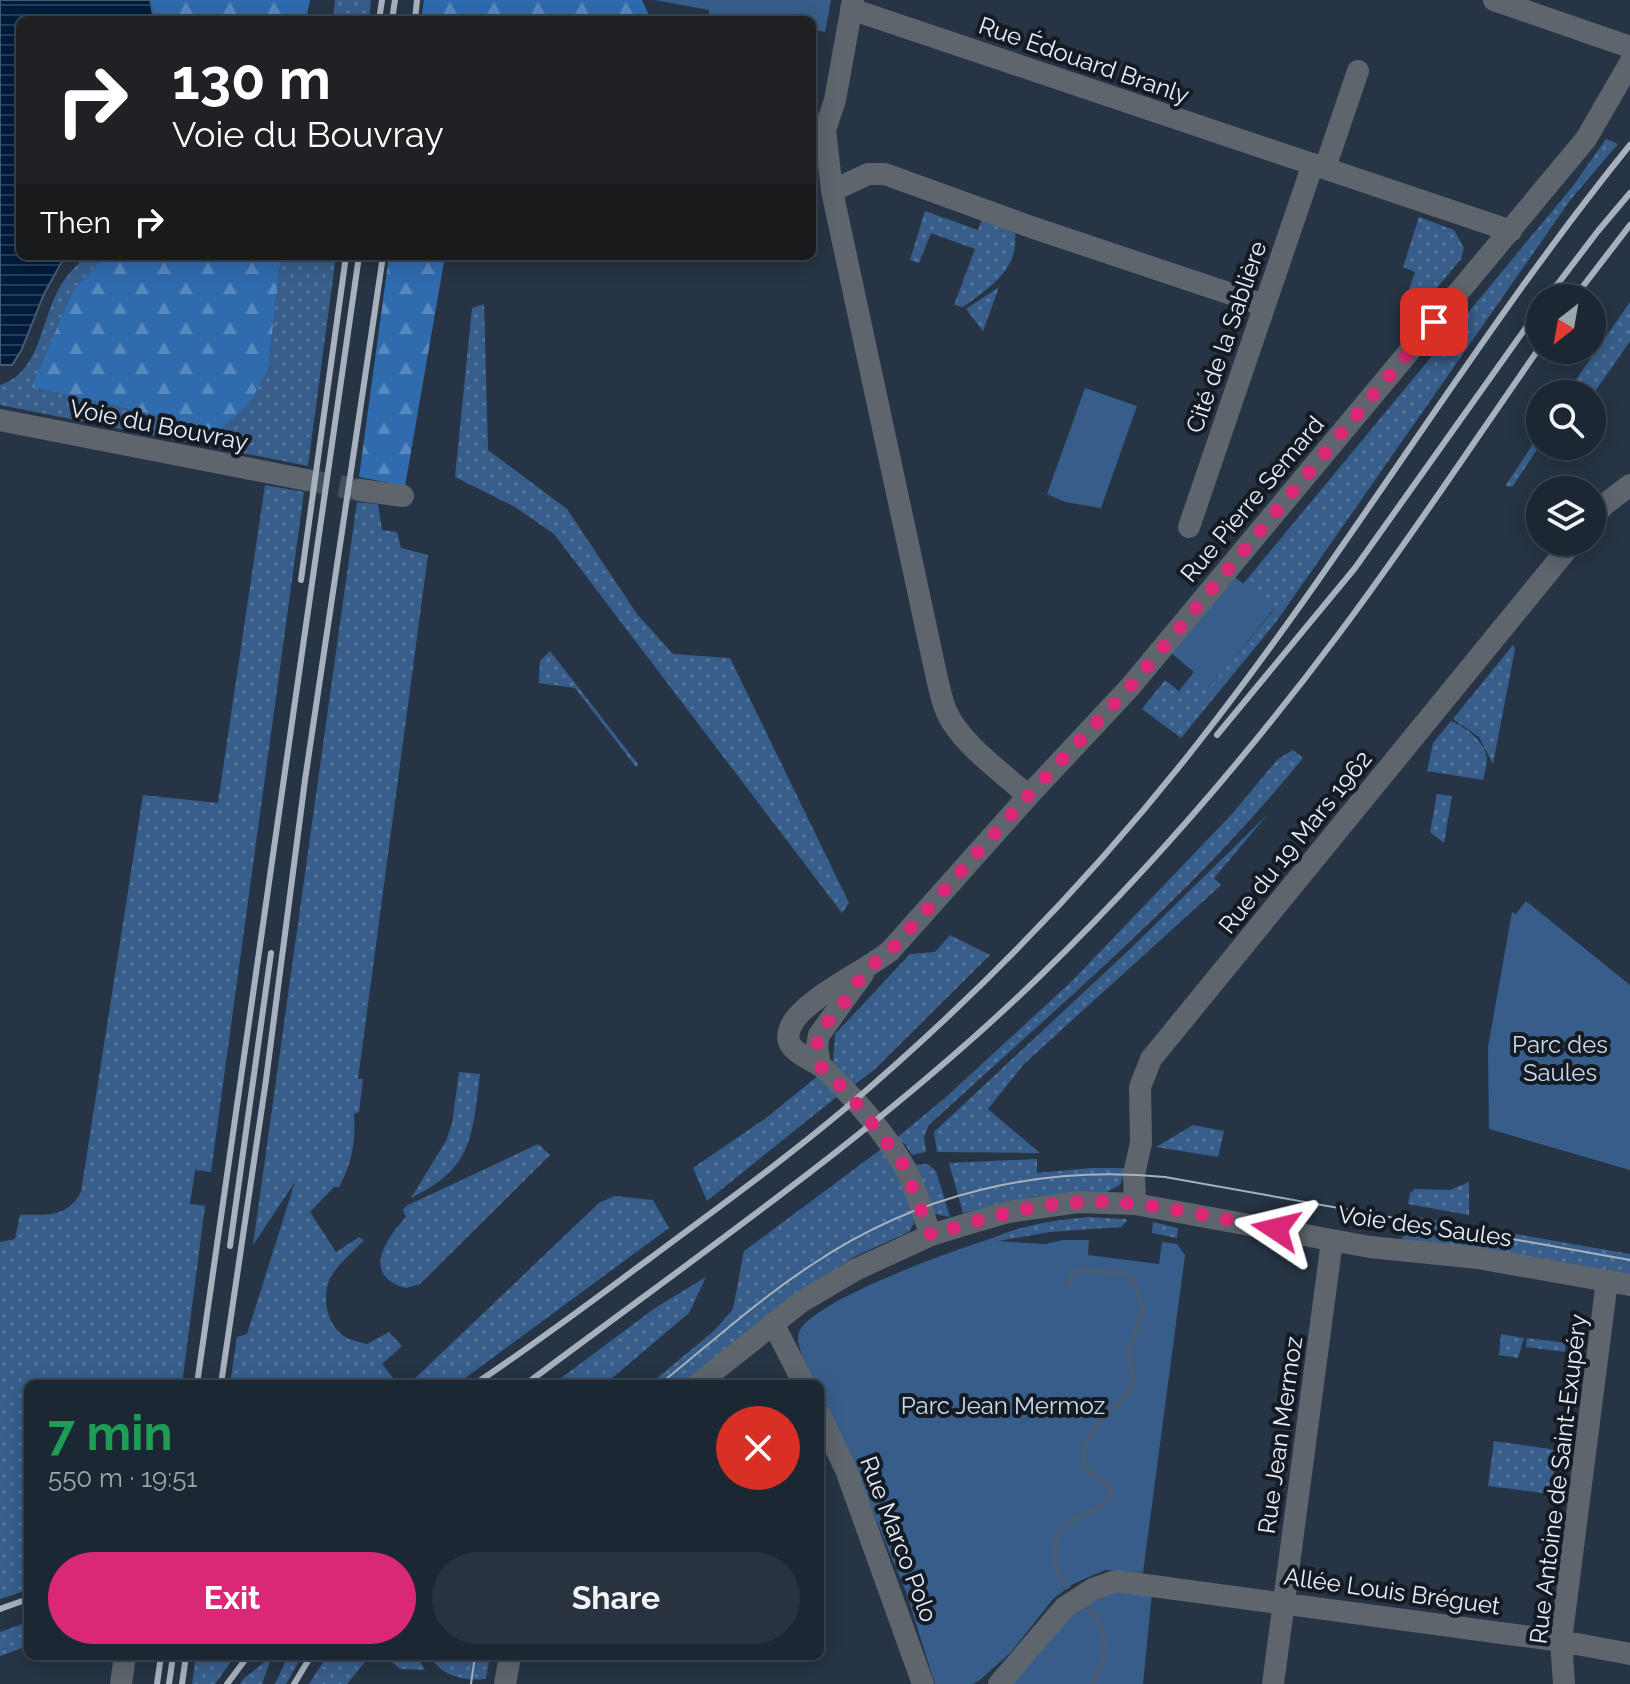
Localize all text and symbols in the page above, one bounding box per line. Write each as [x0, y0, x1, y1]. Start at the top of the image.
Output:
street label: Rue Édouard Branly [975, 10, 1193, 110]
text: 130 m [172, 46, 331, 112]
icon: right [40, 48, 144, 152]
text: Voie du Bouvray [172, 113, 444, 155]
icon: right [127, 200, 171, 244]
text: Then [40, 205, 111, 240]
street label: Cité de la Sablière [1180, 237, 1272, 437]
north arrow [1526, 284, 1606, 364]
map controls [1526, 284, 1606, 556]
pin [1400, 288, 1468, 356]
icon: arrive [1412, 300, 1456, 344]
button: search [1526, 380, 1606, 460]
street label: Voie du Bouvray [67, 393, 251, 457]
street label: Rue Pierre Semard [1174, 410, 1330, 588]
button: layers [1526, 476, 1606, 556]
street label: Rue du 19 Mars 1962 [1212, 745, 1378, 939]
park label: Parc des Saules [1512, 1030, 1608, 1087]
position arrow [1234, 1187, 1318, 1271]
street label: Voie des Saules [1336, 1199, 1514, 1253]
street label: Rue Antoine de Saint-Exupéry [1523, 1312, 1593, 1646]
street label: Rue Jean Mermoz [1252, 1334, 1308, 1536]
park label: Parc Jean Mermoz [901, 1391, 1105, 1420]
text: 7 min [48, 1405, 172, 1461]
button: close [716, 1406, 800, 1490]
street label: Rue Marco Polo [854, 1452, 944, 1626]
text: 550 m · 19:51 [48, 1463, 198, 1493]
button: Exit [48, 1552, 416, 1644]
button: Share [432, 1552, 800, 1644]
street label: Allée Louis Bréguet [1282, 1561, 1502, 1621]

